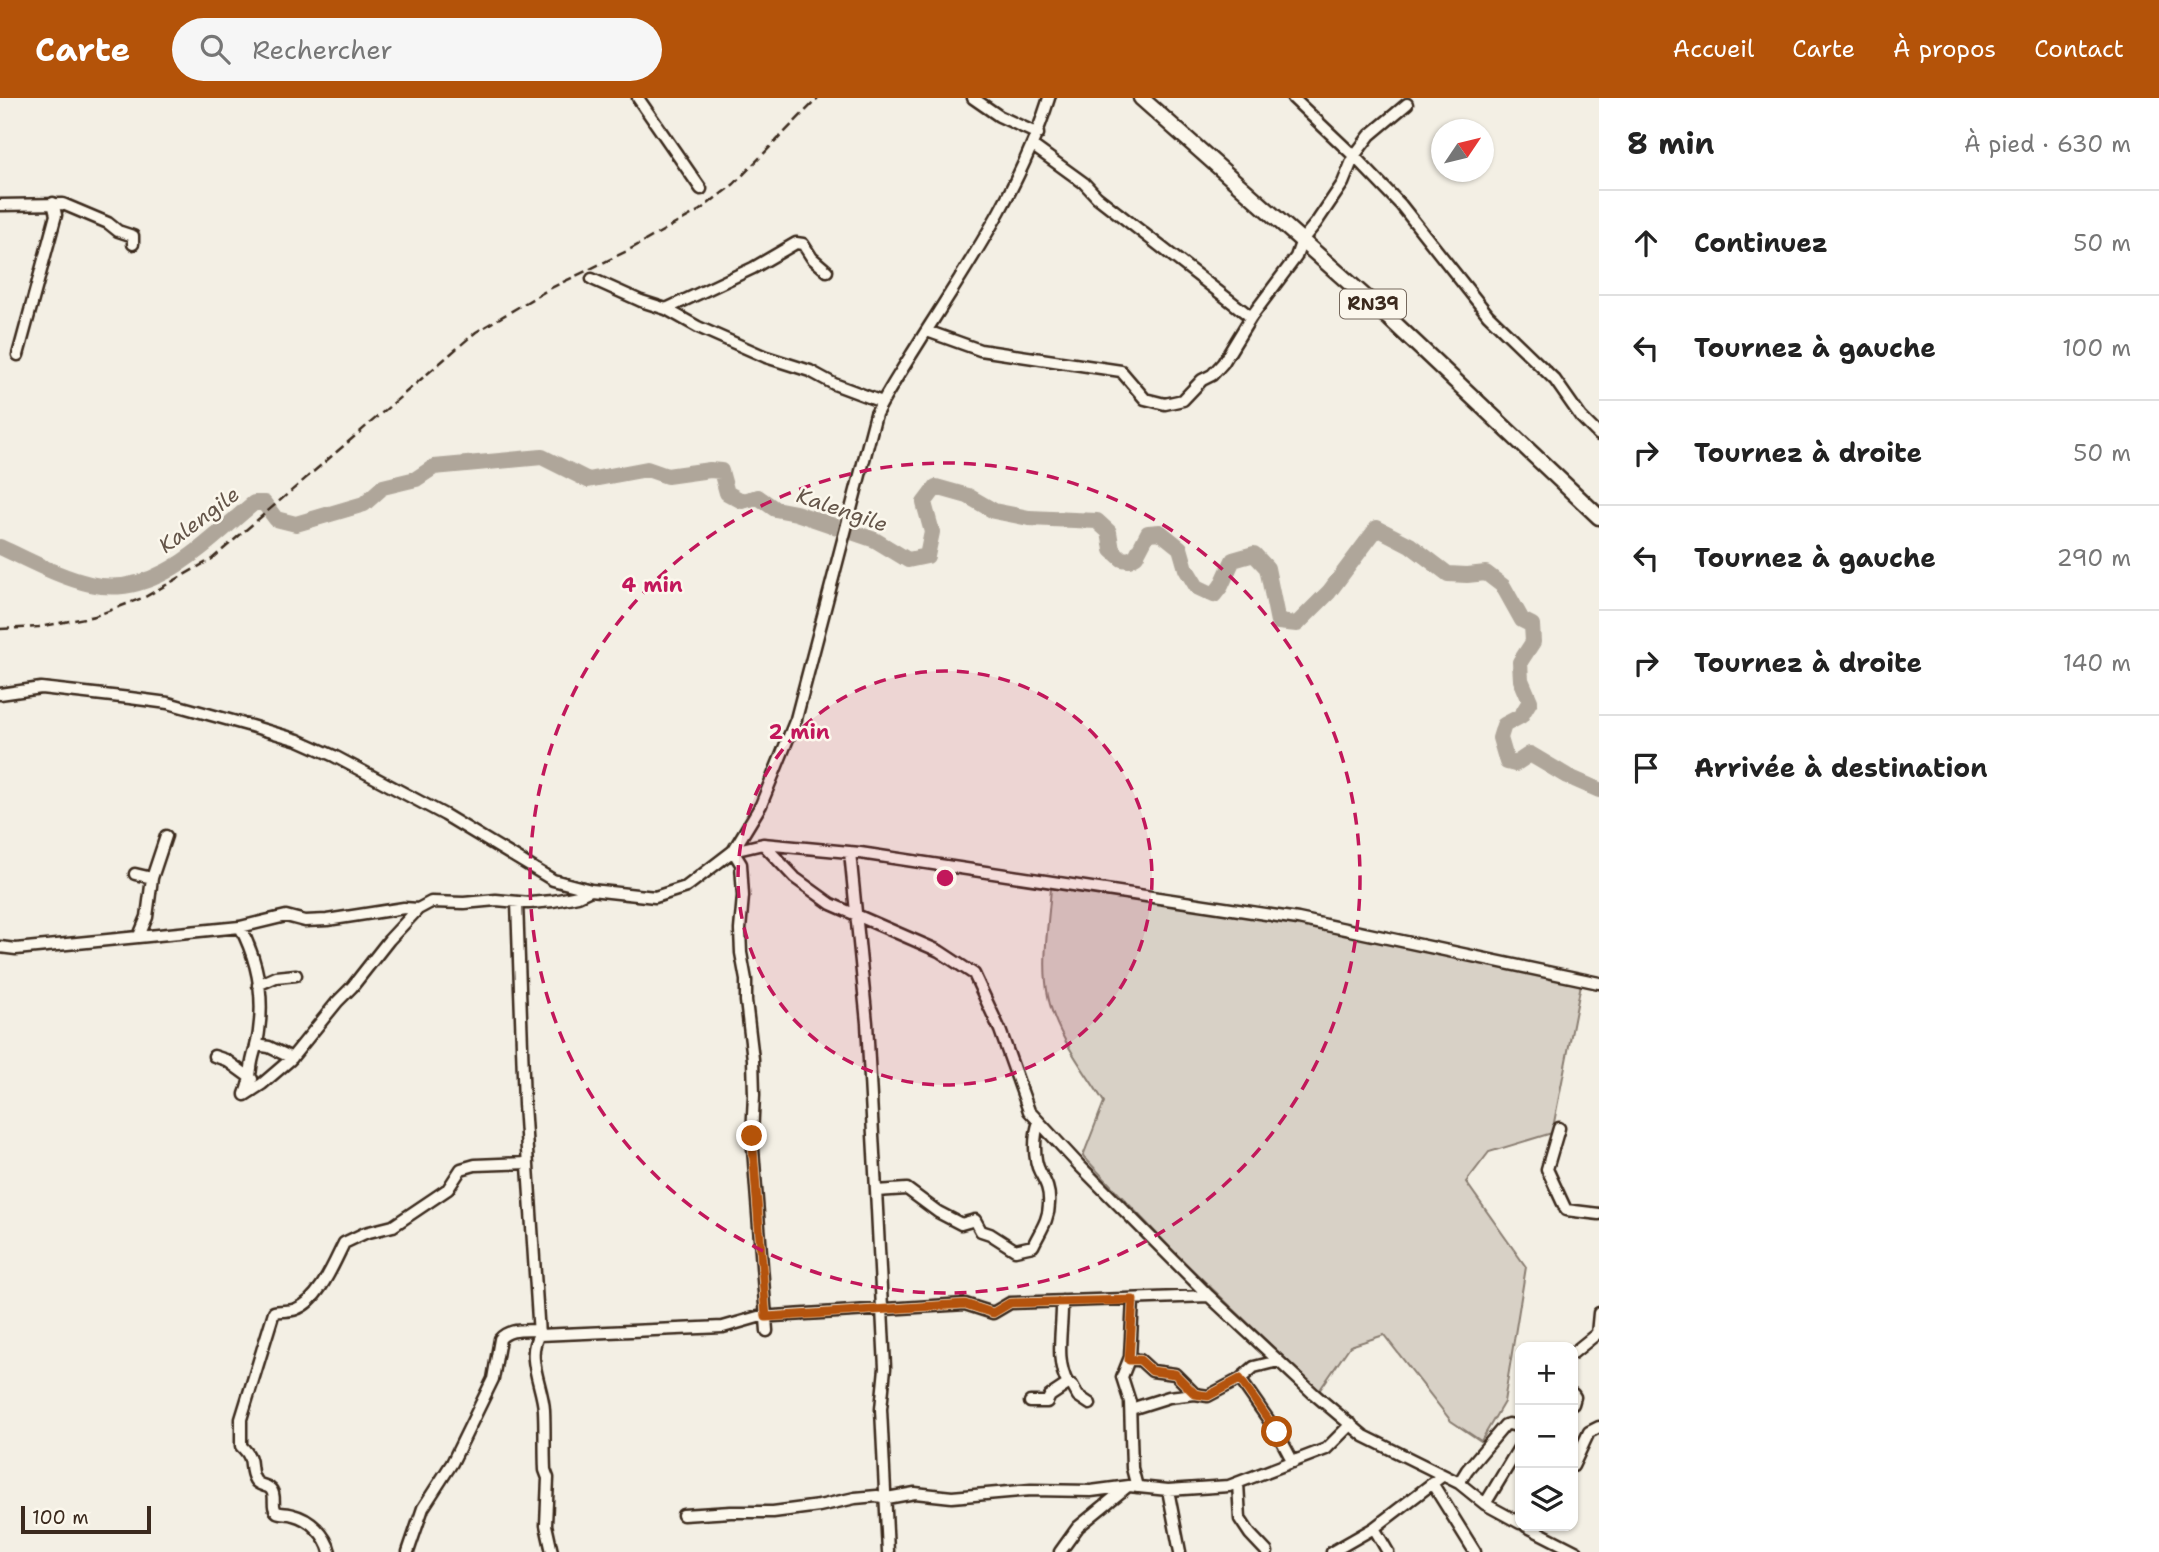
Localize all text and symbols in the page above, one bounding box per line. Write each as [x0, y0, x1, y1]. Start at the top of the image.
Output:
search box [172, 18, 662, 81]
text: Carte [35, 27, 130, 72]
icon: search [196, 30, 234, 68]
text: Rechercher [252, 32, 393, 67]
text: Accueil [1673, 33, 1754, 65]
text: Carte [1792, 33, 1855, 65]
text: À propos [1893, 33, 1996, 65]
text: Contact [2034, 33, 2124, 65]
north arrow [1431, 119, 1494, 182]
text: 8 min [1627, 123, 1714, 164]
text: À pied · 630 m [1964, 129, 2131, 159]
icon: ahead [1627, 224, 1665, 262]
text: Continuez [1694, 225, 1828, 260]
text: 50 m [2073, 228, 2131, 258]
road number: RN39 [1340, 289, 1406, 318]
icon: left [1627, 329, 1665, 367]
text: Tournez à gauche [1694, 330, 1936, 365]
text: 100 m [2062, 333, 2131, 363]
icon: right [1627, 434, 1665, 472]
text: Tournez à droite [1694, 435, 1922, 470]
text: 50 m [2073, 438, 2131, 468]
water label: Kalengile [153, 480, 245, 560]
water label: Kalengile [793, 481, 891, 539]
icon: left [1627, 539, 1665, 577]
text: Tournez à gauche [1694, 540, 1936, 575]
text: 290 m [2057, 543, 2131, 573]
text: 4 min [621, 571, 683, 599]
icon: right [1627, 644, 1665, 682]
text: Tournez à droite [1694, 645, 1922, 680]
text: 140 m [2063, 648, 2131, 678]
text: 2 min [768, 718, 830, 746]
icon: arrive [1627, 749, 1665, 787]
text: Arrivée à destination [1694, 750, 1988, 785]
centre of rings [933, 866, 957, 890]
route end [736, 1120, 767, 1151]
map controls [1515, 1342, 1578, 1531]
button: + [1515, 1342, 1578, 1405]
button: − [1515, 1405, 1578, 1468]
route start [1261, 1416, 1292, 1447]
button: layers [1515, 1468, 1578, 1531]
scale bar [21, 1503, 150, 1535]
text: 100 m [32, 1505, 89, 1530]

